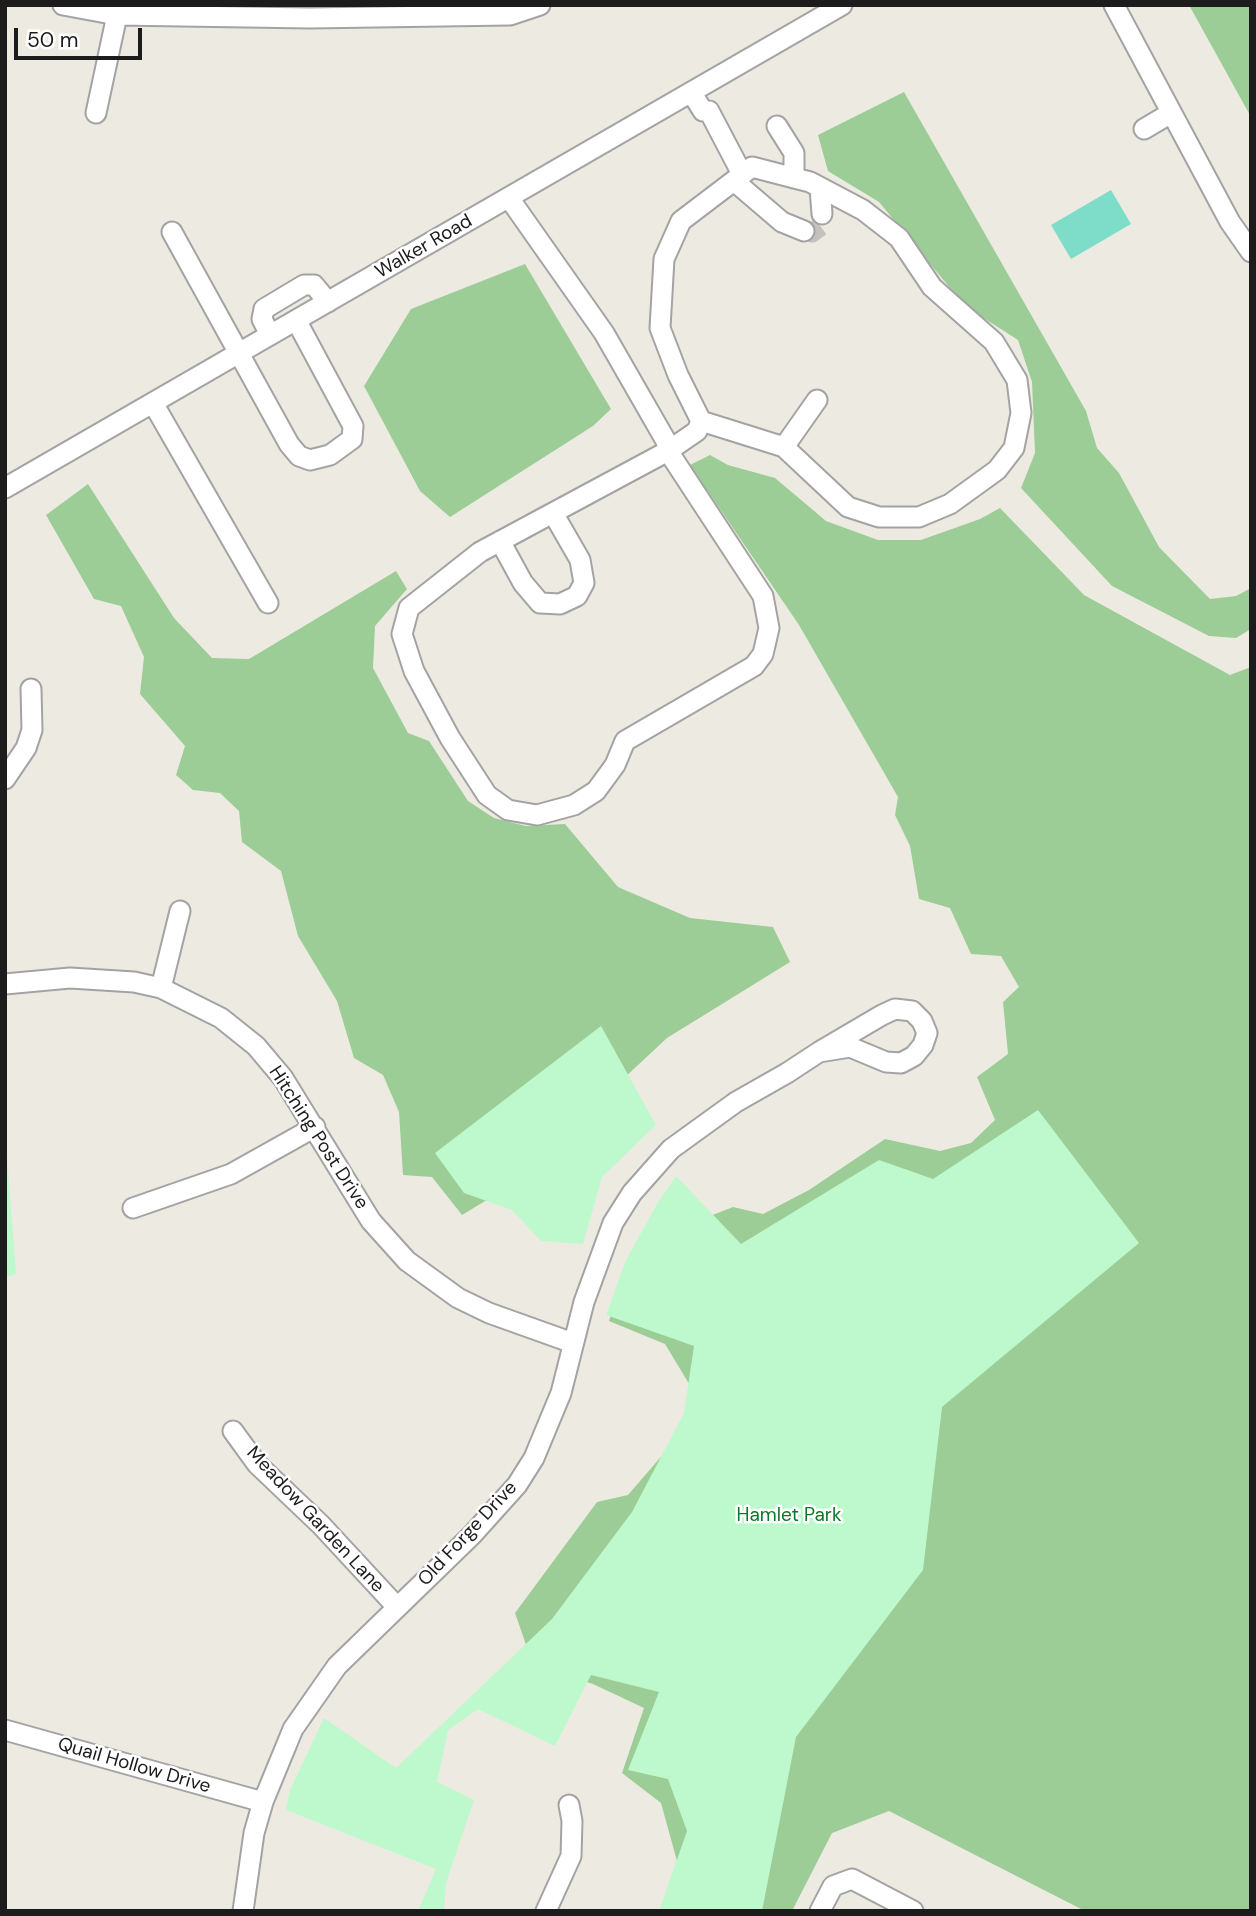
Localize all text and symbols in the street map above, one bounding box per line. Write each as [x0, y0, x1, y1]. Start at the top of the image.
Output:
scale bar [18, 14, 145, 58]
text: 50 m [27, 26, 78, 54]
street label: Walker Road [372, 210, 476, 284]
street label: Hitching Post Drive [263, 1062, 373, 1214]
street label: Meadow Garden Lane [241, 1442, 389, 1598]
street label: Old Forge Drive [414, 1477, 522, 1591]
park label: Hamlet Park [737, 1505, 841, 1527]
street label: Quail Hollow Drive [55, 1733, 213, 1799]

